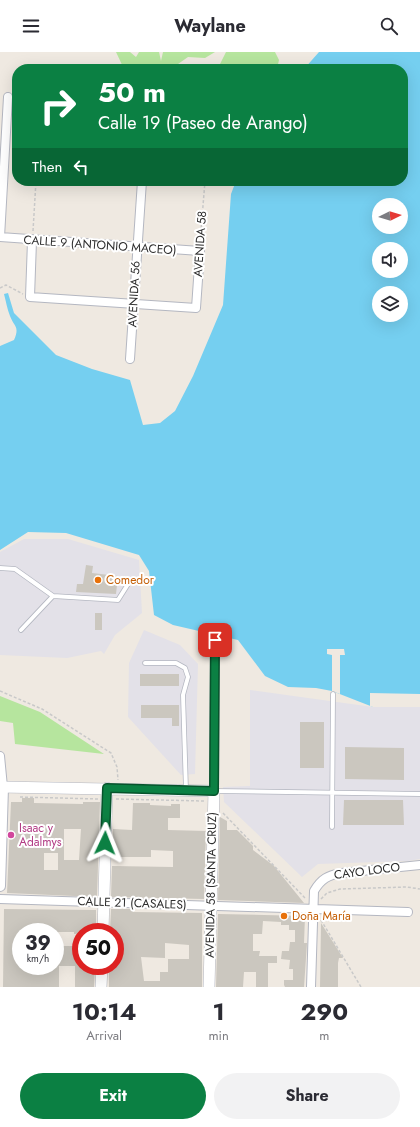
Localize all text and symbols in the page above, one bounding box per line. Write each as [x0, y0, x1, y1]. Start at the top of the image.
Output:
text: Waylane [174, 13, 246, 39]
icon: menu [20, 15, 42, 37]
icon: search [378, 15, 400, 37]
text: 50 m [98, 72, 166, 113]
icon: right [32, 80, 84, 132]
text: Calle 19 (Paseo de Arango) [98, 110, 308, 136]
text: Then [32, 156, 62, 178]
icon: left [70, 156, 92, 178]
north arrow [372, 198, 408, 234]
map controls [372, 198, 408, 322]
street label: AVENIDA 58 [189, 210, 211, 278]
street label: CALLE 9 (ANTONIO MACEO) [23, 231, 177, 259]
button: sound [372, 242, 408, 278]
street label: AVENIDA 56 [123, 260, 145, 328]
button: layers [372, 286, 408, 322]
place label: Comedor [106, 571, 155, 589]
marker: Comedor [93, 575, 103, 585]
pin [198, 623, 232, 657]
icon: arrive [204, 629, 226, 651]
street label: AVENIDA 58 (SANTA CRUZ) [201, 812, 221, 958]
place label: Isaac y Adalmys [19, 819, 62, 851]
position arrow [84, 822, 126, 864]
marker: Isaac y Adalmys [6, 830, 16, 840]
street label: CAYO LOCO [333, 858, 401, 884]
street label: CALLE 21 (CASALES) [77, 892, 187, 914]
place label: Doña María [292, 907, 351, 925]
marker: Doña María [279, 911, 289, 921]
speed limit sign: 50 [72, 923, 124, 975]
text: 39 [25, 929, 51, 958]
text: km/h [27, 951, 49, 966]
text: 10:14 [72, 994, 137, 1029]
text: 1 [212, 994, 225, 1029]
text: 290 [301, 994, 348, 1029]
text: Arrival [86, 1026, 122, 1045]
text: min [208, 1026, 229, 1045]
text: m [319, 1026, 329, 1045]
button: Exit [20, 1073, 206, 1119]
button: Share [214, 1073, 400, 1119]

